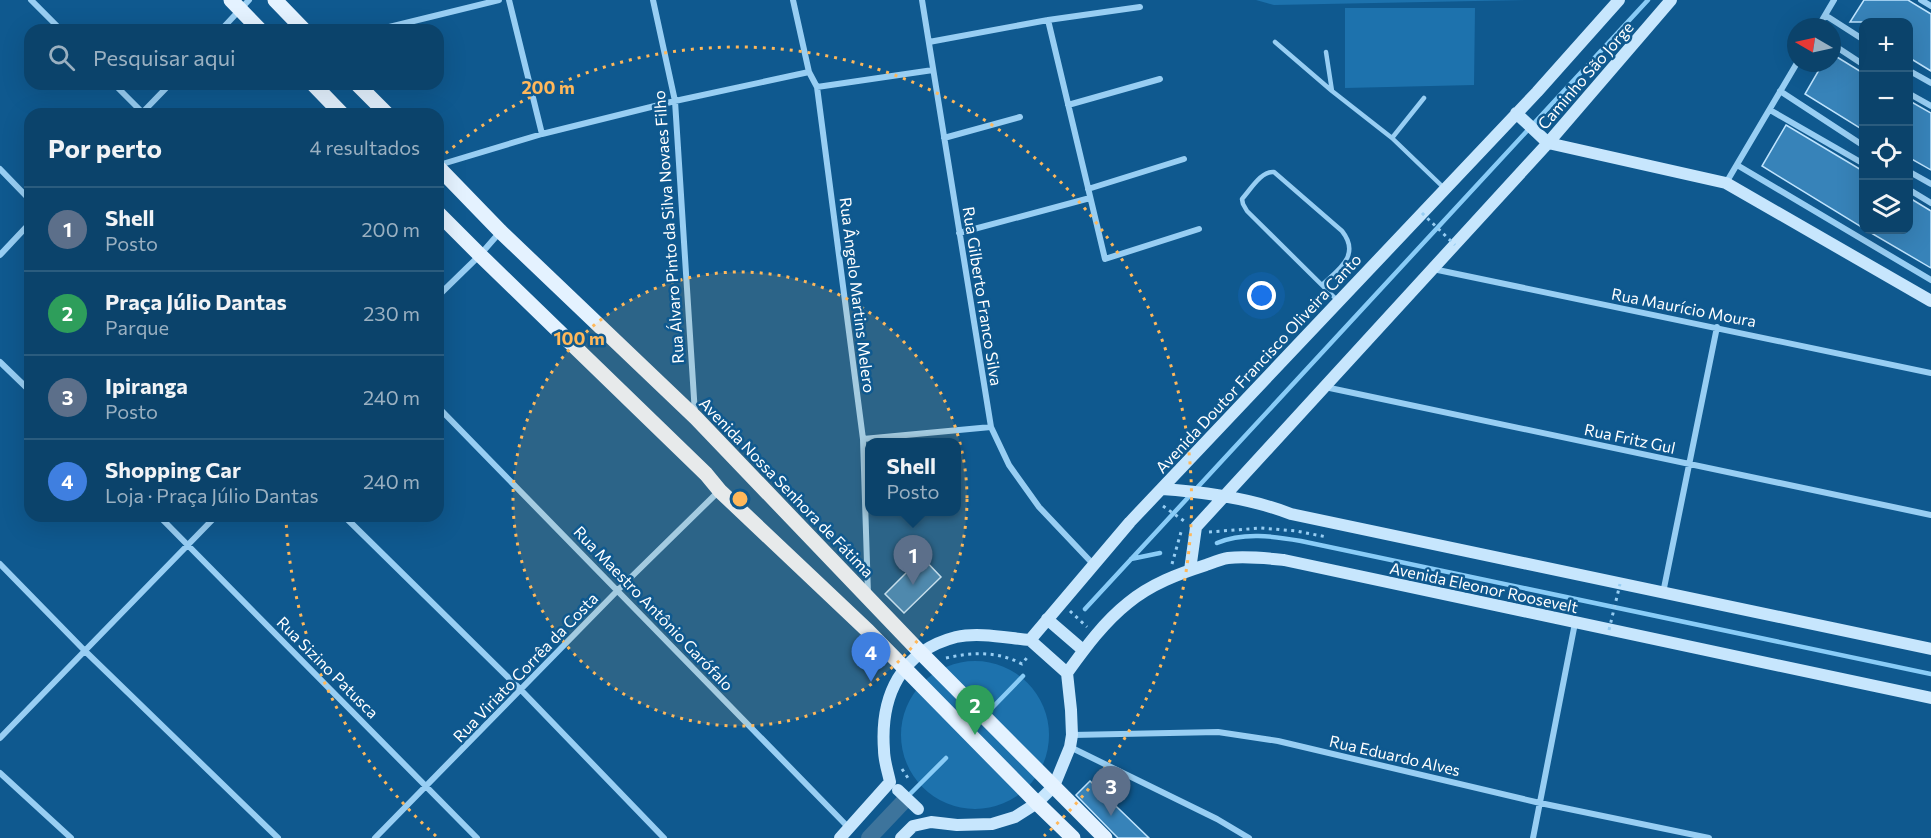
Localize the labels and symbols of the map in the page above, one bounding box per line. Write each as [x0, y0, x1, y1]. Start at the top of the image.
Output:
street label: Caminho São Jorge [1533, 17, 1637, 133]
north arrow [1787, 18, 1841, 72]
text: 200 m [521, 76, 575, 98]
street label: Rua Álvaro Pinto da Silva Novaes Filho [649, 90, 687, 364]
street label: Rua Ângelo Martins Melero [837, 196, 879, 394]
street label: Rua Gilberto Franco Silva [959, 205, 1007, 387]
street label: Avenida Doutor Francisco Oliveira Canto [1151, 249, 1365, 477]
your location [1247, 281, 1276, 310]
street label: Rua Maurício Moura [1610, 284, 1758, 330]
text: 100 m [553, 327, 605, 349]
street label: Avenida Nossa Senhora de Fátima [696, 393, 878, 581]
street label: Rua Fritz Gul [1583, 419, 1677, 457]
centre of rings [730, 489, 750, 509]
street label: Rua Maestro Antônio Garófalo [570, 522, 738, 694]
pin: 1 [894, 536, 932, 585]
street label: Avenida Eleonor Roosevelt [1388, 558, 1580, 616]
street label: Rua Viriato Corrêa da Costa [449, 588, 601, 746]
street label: Rua Sizino Patusca [273, 612, 383, 722]
pin: 4 [852, 632, 890, 682]
pin: 2 [956, 686, 994, 735]
street label: Rua Eduardo Alves [1328, 731, 1462, 779]
pin: 3 [1092, 766, 1130, 816]

